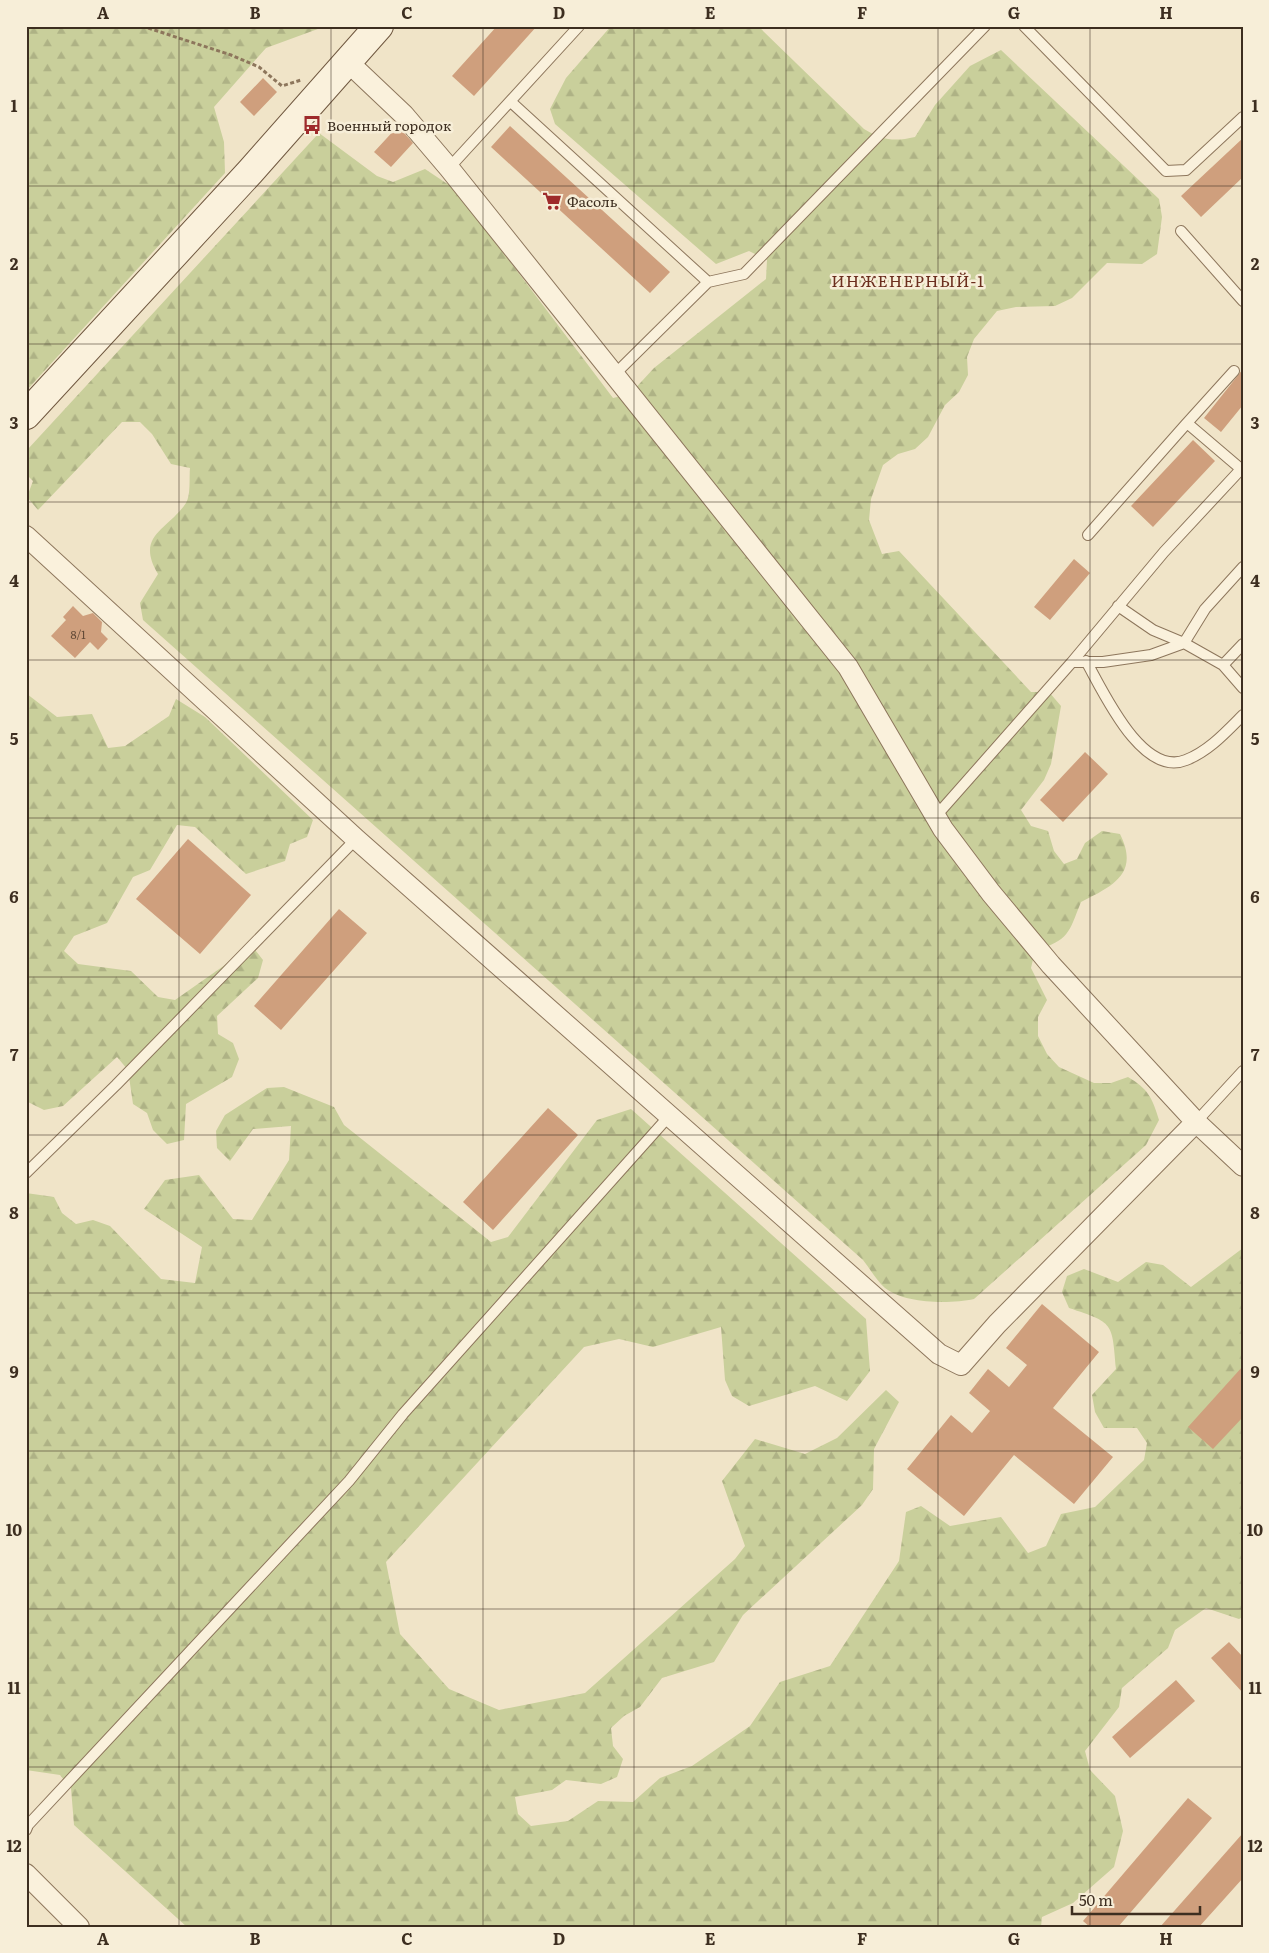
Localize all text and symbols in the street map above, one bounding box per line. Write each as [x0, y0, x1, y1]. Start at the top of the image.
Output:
text: A [97, 0, 109, 24]
text: B [249, 0, 261, 24]
text: C [401, 0, 413, 24]
text: D [553, 0, 565, 24]
text: E [705, 0, 716, 24]
text: F [857, 0, 867, 24]
text: G [1008, 0, 1020, 24]
text: H [1159, 0, 1173, 24]
text: 1 [11, 93, 18, 117]
text: 1 [1252, 93, 1259, 117]
bus stop icon: Военный городок [301, 114, 323, 136]
place label: Военный городок [327, 115, 452, 135]
supermarket icon: Фасоль [541, 190, 563, 212]
place label: Фасоль [567, 191, 618, 211]
text: 2 [10, 251, 19, 275]
text: 2 [1251, 251, 1260, 275]
district label: ИНЖЕНЕРНЫЙ-1 [831, 268, 985, 292]
text: 3 [10, 410, 19, 434]
text: 3 [1251, 410, 1260, 434]
text: 4 [9, 568, 19, 592]
text: 4 [1250, 568, 1260, 592]
house number: 8/1 [70, 626, 86, 642]
text: 5 [10, 726, 19, 750]
text: 5 [1251, 726, 1260, 750]
text: 6 [9, 884, 19, 908]
text: 6 [1250, 884, 1260, 908]
text: 7 [10, 1042, 19, 1066]
text: 7 [1251, 1042, 1260, 1066]
text: 8 [9, 1200, 19, 1224]
text: 8 [1250, 1200, 1260, 1224]
text: 9 [9, 1359, 19, 1383]
text: 9 [1250, 1359, 1260, 1383]
text: 10 [6, 1517, 22, 1541]
text: 10 [1247, 1517, 1263, 1541]
text: 11 [7, 1675, 21, 1699]
text: 11 [1248, 1675, 1262, 1699]
text: 12 [6, 1833, 22, 1857]
text: 12 [1247, 1833, 1263, 1857]
scale bar [1072, 1883, 1199, 1915]
text: 50 m [1079, 1888, 1113, 1911]
text: A [97, 1926, 109, 1950]
text: B [249, 1926, 261, 1950]
text: C [401, 1926, 413, 1950]
text: D [553, 1926, 565, 1950]
text: E [705, 1926, 716, 1950]
text: F [857, 1926, 867, 1950]
text: G [1008, 1926, 1020, 1950]
text: H [1159, 1926, 1173, 1950]

